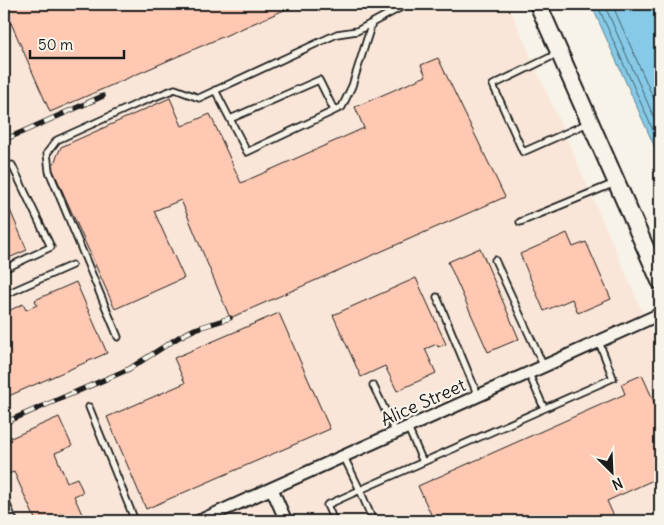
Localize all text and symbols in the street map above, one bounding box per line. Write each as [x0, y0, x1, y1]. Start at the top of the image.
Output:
scale bar [30, 28, 124, 60]
text: 50 m [38, 35, 73, 54]
street label: Alice Street [377, 373, 469, 431]
north arrow [586, 448, 636, 498]
text: N [609, 474, 625, 494]

